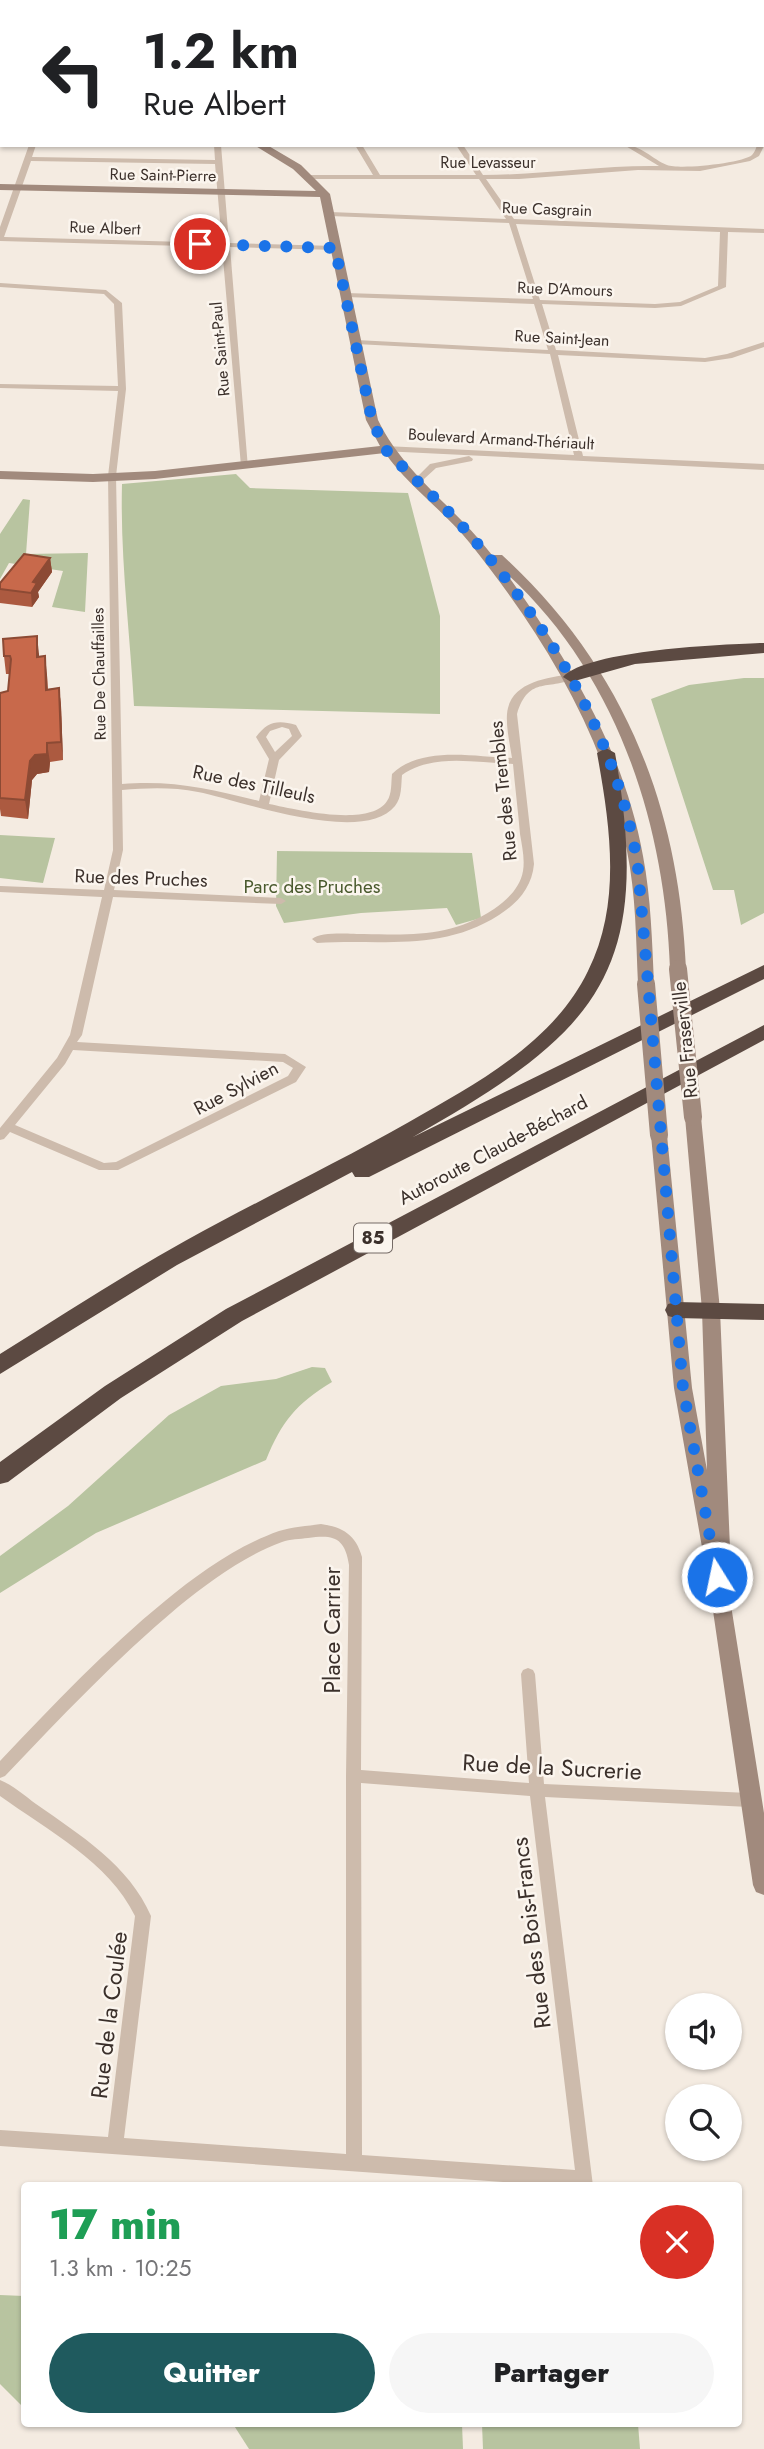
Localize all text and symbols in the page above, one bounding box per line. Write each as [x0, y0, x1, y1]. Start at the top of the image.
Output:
text: 1.2 km [143, 16, 299, 86]
icon: left [28, 28, 119, 119]
text: Rue Albert [143, 81, 286, 127]
street label: Rue Levasseur [440, 151, 536, 174]
street label: Rue Saint-Pierre [109, 163, 217, 187]
street label: Rue Casgrain [501, 196, 593, 222]
pin [170, 214, 230, 274]
street label: Rue Albert [69, 215, 141, 241]
icon: arrive [181, 225, 219, 263]
street label: Rue D'Amours [517, 276, 613, 302]
street label: Rue Saint-Paul [204, 301, 236, 397]
street label: Rue Saint-Jean [514, 324, 610, 352]
street label: Boulevard Armand-Thériault [407, 423, 595, 455]
street label: Rue De Chauffailles [86, 607, 112, 741]
street label: Rue des Trembles [482, 719, 524, 862]
street label: Rue des Tilleuls [190, 758, 318, 810]
street label: Rue des Pruches [74, 862, 208, 894]
park label: Parc des Pruches [244, 873, 381, 900]
street label: Rue Fraserville [665, 980, 705, 1100]
street label: Rue Sylvien [189, 1054, 283, 1122]
street label: Autoroute Claude-Béchard [394, 1089, 592, 1211]
road number: 85 [354, 1224, 392, 1252]
position arrow [680, 1540, 754, 1614]
street label: Place Carrier [315, 1566, 349, 1694]
street label: Rue de la Sucrerie [461, 1745, 643, 1789]
street label: Rue des Bois-Francs [502, 1835, 560, 2031]
street label: Rue de la Coulée [82, 1929, 136, 2101]
map controls [665, 1993, 742, 2161]
button: sound [665, 1993, 742, 2070]
button: search [665, 2084, 742, 2161]
text: 17 min [49, 2194, 182, 2255]
button: close [640, 2205, 714, 2279]
text: 1.3 km · 10:25 [49, 2251, 192, 2285]
button: Quitter [49, 2333, 375, 2413]
button: Partager [389, 2333, 714, 2413]

